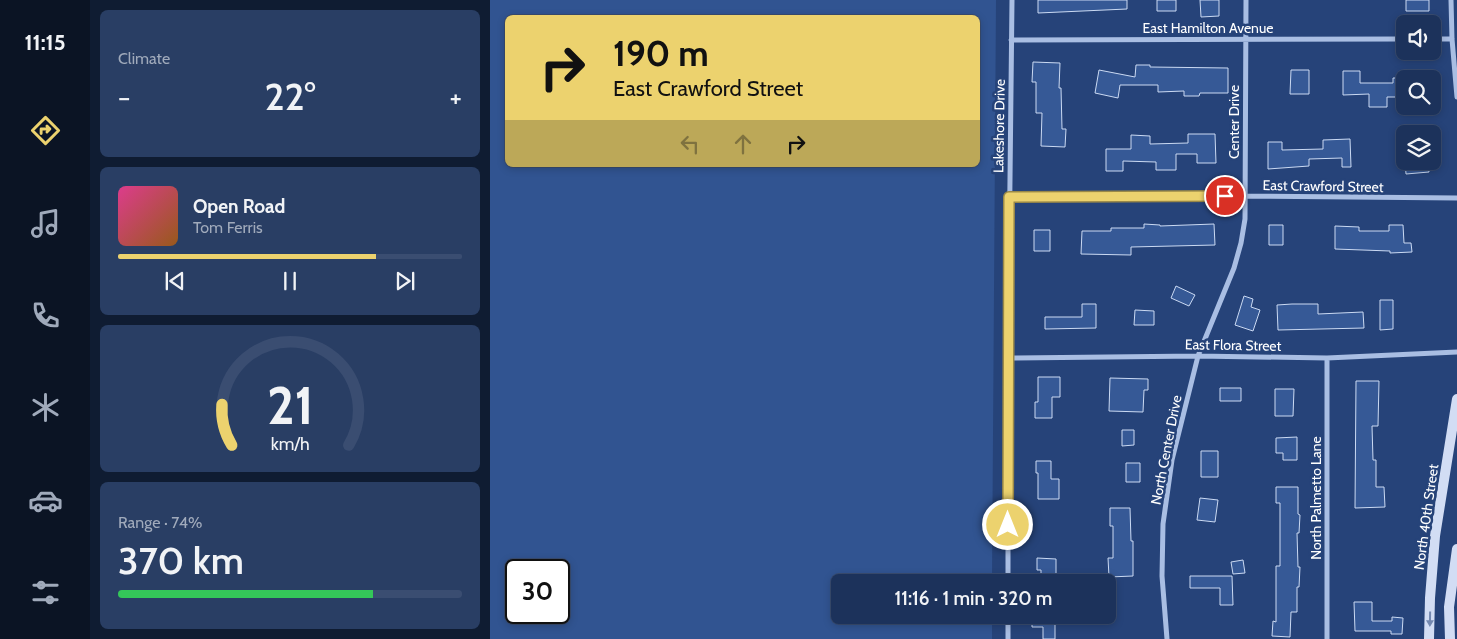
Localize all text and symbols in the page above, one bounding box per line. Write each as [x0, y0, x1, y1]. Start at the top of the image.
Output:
map controls [1396, 15, 1441, 170]
button: sound [1396, 15, 1441, 60]
street label: East Hamilton Avenue [1143, 19, 1273, 37]
text: 11:15 [24, 29, 66, 56]
text: 190 m [613, 32, 709, 75]
icon: right [530, 35, 595, 100]
text: Climate [118, 49, 170, 68]
button: search [1396, 70, 1441, 115]
text: 22° [264, 73, 316, 120]
text: East Crawford Street [613, 75, 803, 102]
street label: Lakeshore Drive [989, 79, 1009, 173]
text: − [118, 80, 130, 114]
text: + [450, 80, 462, 114]
street label: Center Drive [1225, 85, 1243, 159]
icon: directions [28, 113, 63, 148]
button: layers [1396, 125, 1441, 170]
icon: left [676, 130, 704, 158]
icon: ahead [729, 130, 757, 158]
icon: right [782, 130, 810, 158]
pin [1204, 175, 1246, 217]
street label: East Crawford Street [1262, 176, 1384, 196]
icon: arrive [1211, 182, 1239, 210]
text: Open Road [193, 195, 285, 218]
icon: music [28, 206, 63, 241]
text: Tom Ferris [193, 218, 263, 237]
icon: previous [161, 267, 189, 295]
icon: pause [276, 267, 304, 295]
icon: next [391, 267, 419, 295]
icon: phone [28, 298, 63, 333]
street label: East Flora Street [1185, 335, 1282, 355]
text: 21 [267, 374, 313, 437]
icon: climate [28, 390, 63, 425]
street label: North Center Drive [1147, 394, 1185, 506]
text: km/h [270, 433, 310, 454]
street label: North Palmetto Lane [1307, 436, 1325, 560]
street label: North 40th Street [1410, 463, 1442, 571]
icon: car [28, 483, 63, 518]
position arrow [981, 498, 1033, 550]
text: Range · 74% [118, 513, 202, 532]
text: 370 km [118, 537, 244, 584]
speed limit sign: 30 [505, 559, 570, 624]
icon: filters [28, 575, 63, 610]
text: 11:16 · 1 min · 320 m [895, 587, 1052, 610]
one-way arrow [1426, 611, 1434, 627]

